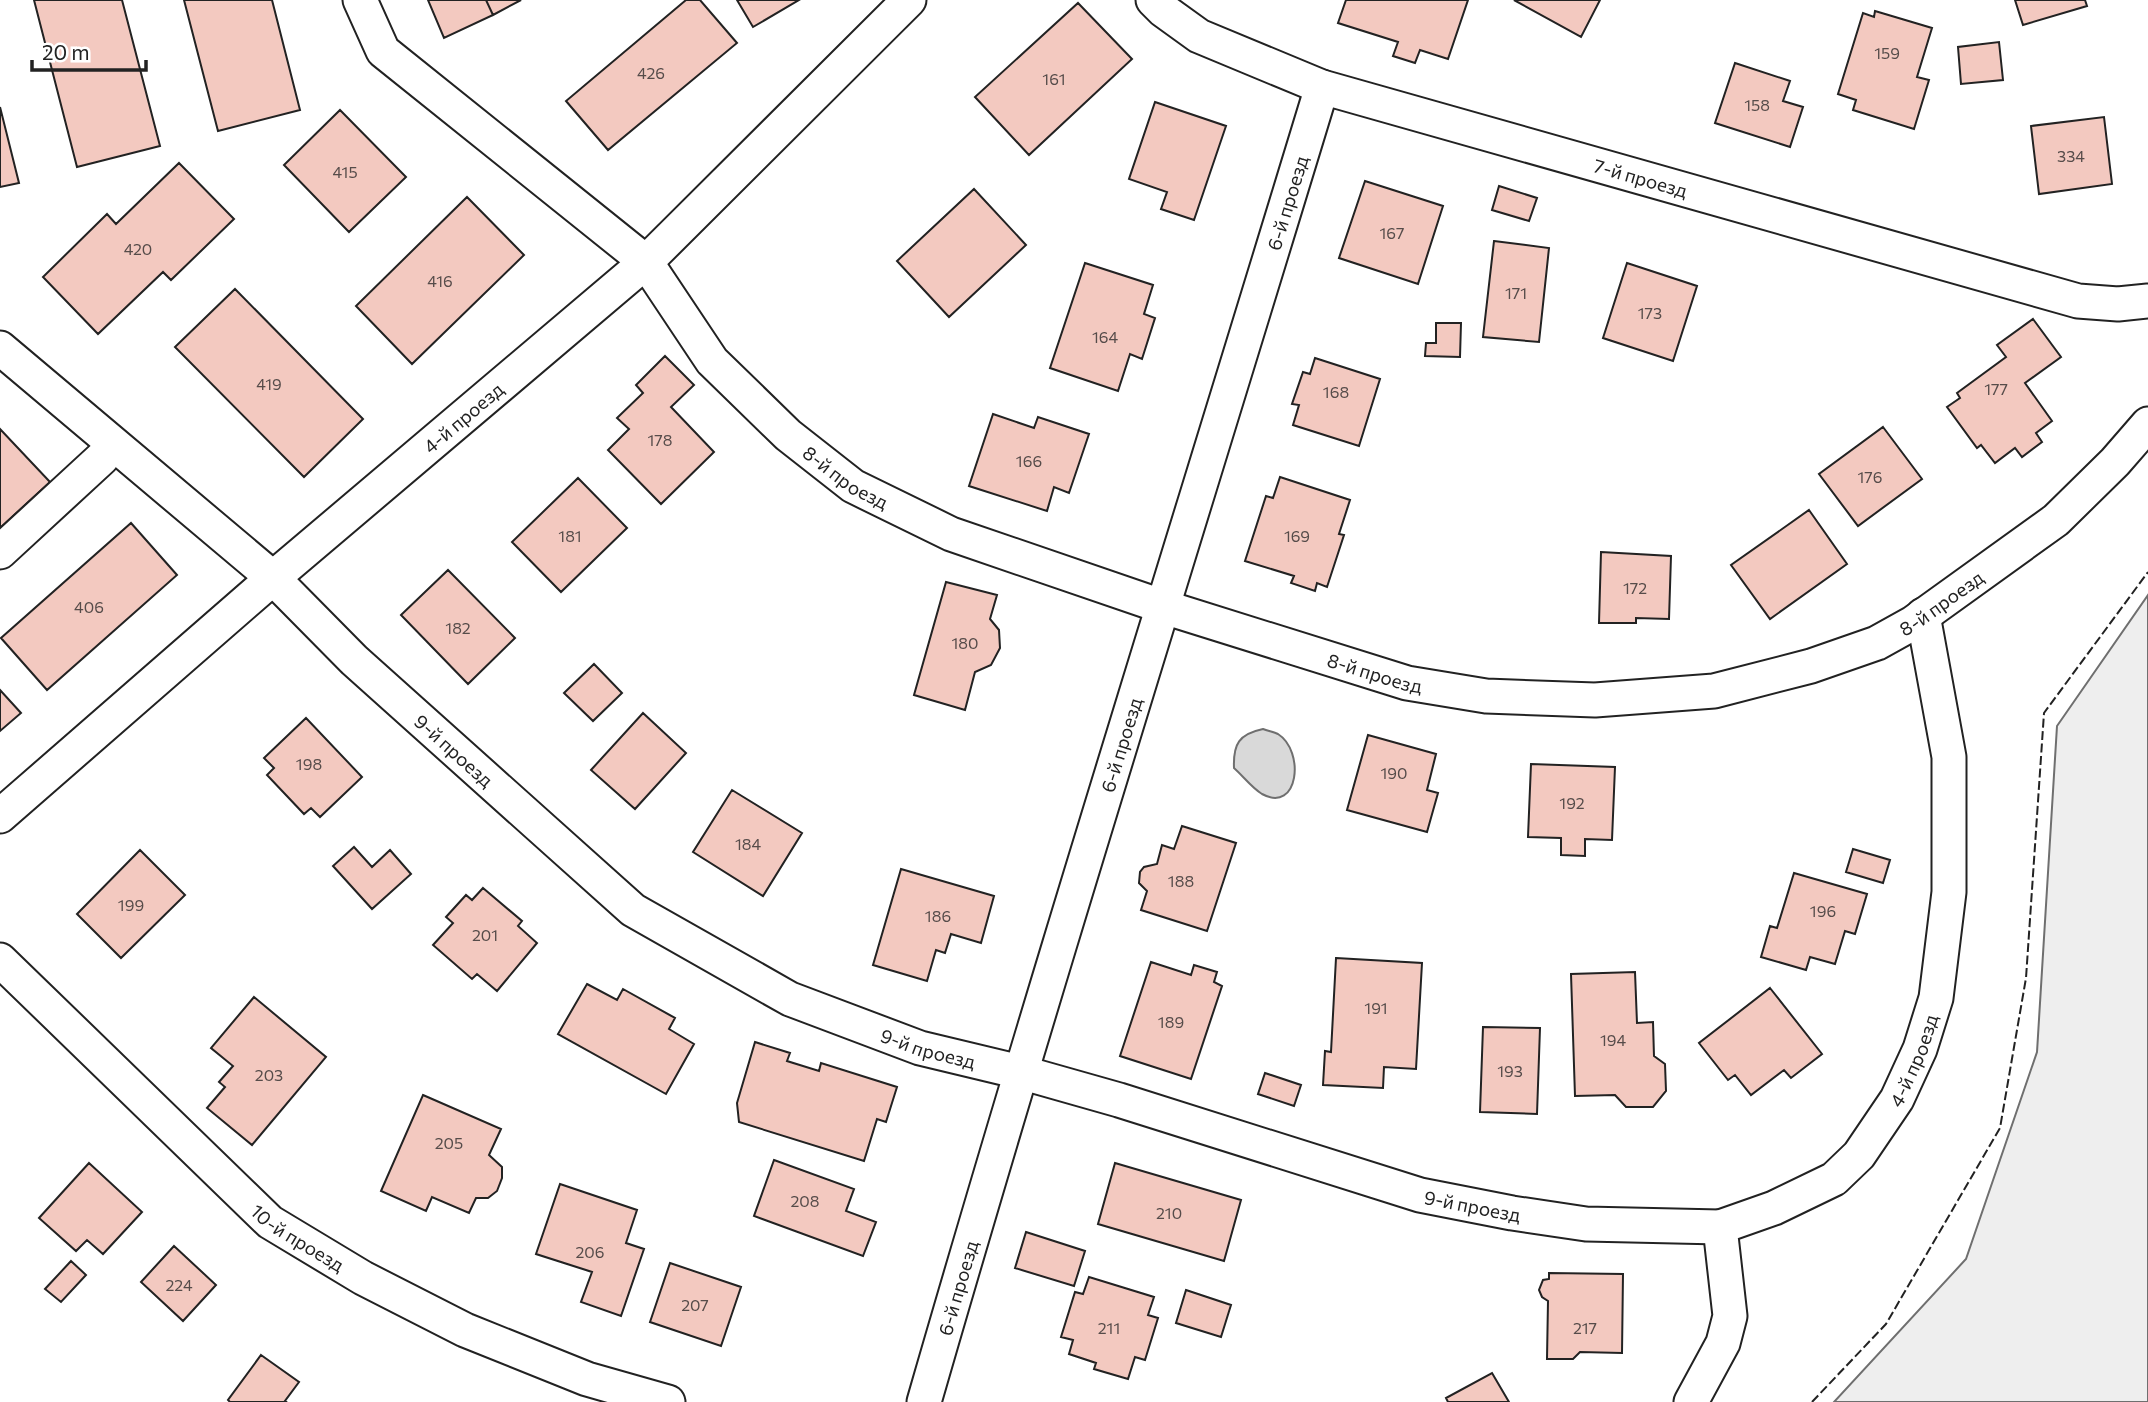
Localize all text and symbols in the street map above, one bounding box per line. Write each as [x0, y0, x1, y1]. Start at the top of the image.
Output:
scale bar [32, 28, 145, 72]
text: 20 m [42, 39, 90, 64]
house number: 159 [1874, 43, 1900, 62]
house number: 426 [637, 63, 665, 82]
house number: 161 [1042, 69, 1066, 88]
house number: 158 [1744, 95, 1770, 114]
house number: 334 [2057, 146, 2085, 165]
street label: 6-й проезд [1261, 153, 1312, 253]
street label: 7-й проезд [1591, 153, 1690, 201]
house number: 415 [332, 162, 358, 181]
house number: 167 [1380, 223, 1404, 242]
house number: 420 [124, 239, 152, 258]
house number: 416 [427, 271, 453, 290]
house number: 171 [1505, 283, 1527, 302]
house number: 173 [1638, 303, 1662, 322]
house number: 164 [1092, 327, 1118, 346]
house number: 419 [256, 374, 282, 393]
street label: 4-й проезд [418, 377, 508, 457]
house number: 177 [1984, 379, 2008, 398]
house number: 168 [1323, 382, 1349, 401]
house number: 178 [648, 430, 672, 449]
street label: 8-й проезд [799, 440, 892, 513]
house number: 166 [1016, 451, 1042, 470]
house number: 176 [1858, 467, 1882, 486]
house number: 181 [558, 526, 582, 545]
house number: 169 [1284, 526, 1310, 545]
street label: 8-й проезд [1895, 565, 1987, 640]
house number: 172 [1623, 578, 1647, 597]
house number: 406 [74, 597, 104, 616]
house number: 182 [445, 618, 471, 637]
house number: 180 [952, 633, 979, 652]
street label: 8-й проезд [1325, 647, 1424, 697]
street label: 6-й проезд [1095, 695, 1146, 795]
street label: 9-й проезд [410, 709, 498, 791]
house number: 198 [296, 754, 322, 773]
house number: 190 [1381, 763, 1408, 782]
house number: 192 [1559, 793, 1585, 812]
house number: 184 [735, 834, 761, 853]
house number: 188 [1168, 871, 1194, 890]
house number: 199 [118, 895, 144, 914]
house number: 196 [1810, 901, 1836, 920]
house number: 186 [925, 906, 951, 925]
house number: 201 [472, 925, 498, 944]
house number: 191 [1364, 998, 1388, 1017]
street label: 4-й проезд [1884, 1011, 1942, 1111]
house number: 189 [1158, 1012, 1184, 1031]
street label: 9-й проезд [877, 1023, 978, 1072]
house number: 194 [1600, 1030, 1626, 1049]
house number: 193 [1497, 1061, 1523, 1080]
house number: 203 [255, 1065, 283, 1084]
house number: 205 [435, 1133, 463, 1152]
street label: 9-й проезд [1422, 1185, 1522, 1226]
house number: 208 [791, 1191, 819, 1210]
street label: 10-й проезд [246, 1199, 349, 1276]
house number: 210 [1156, 1203, 1182, 1222]
street label: 6-й проезд [932, 1238, 982, 1338]
house number: 206 [576, 1242, 604, 1261]
house number: 224 [165, 1275, 193, 1294]
house number: 207 [681, 1295, 709, 1314]
house number: 211 [1098, 1318, 1120, 1337]
house number: 217 [1573, 1318, 1597, 1337]

